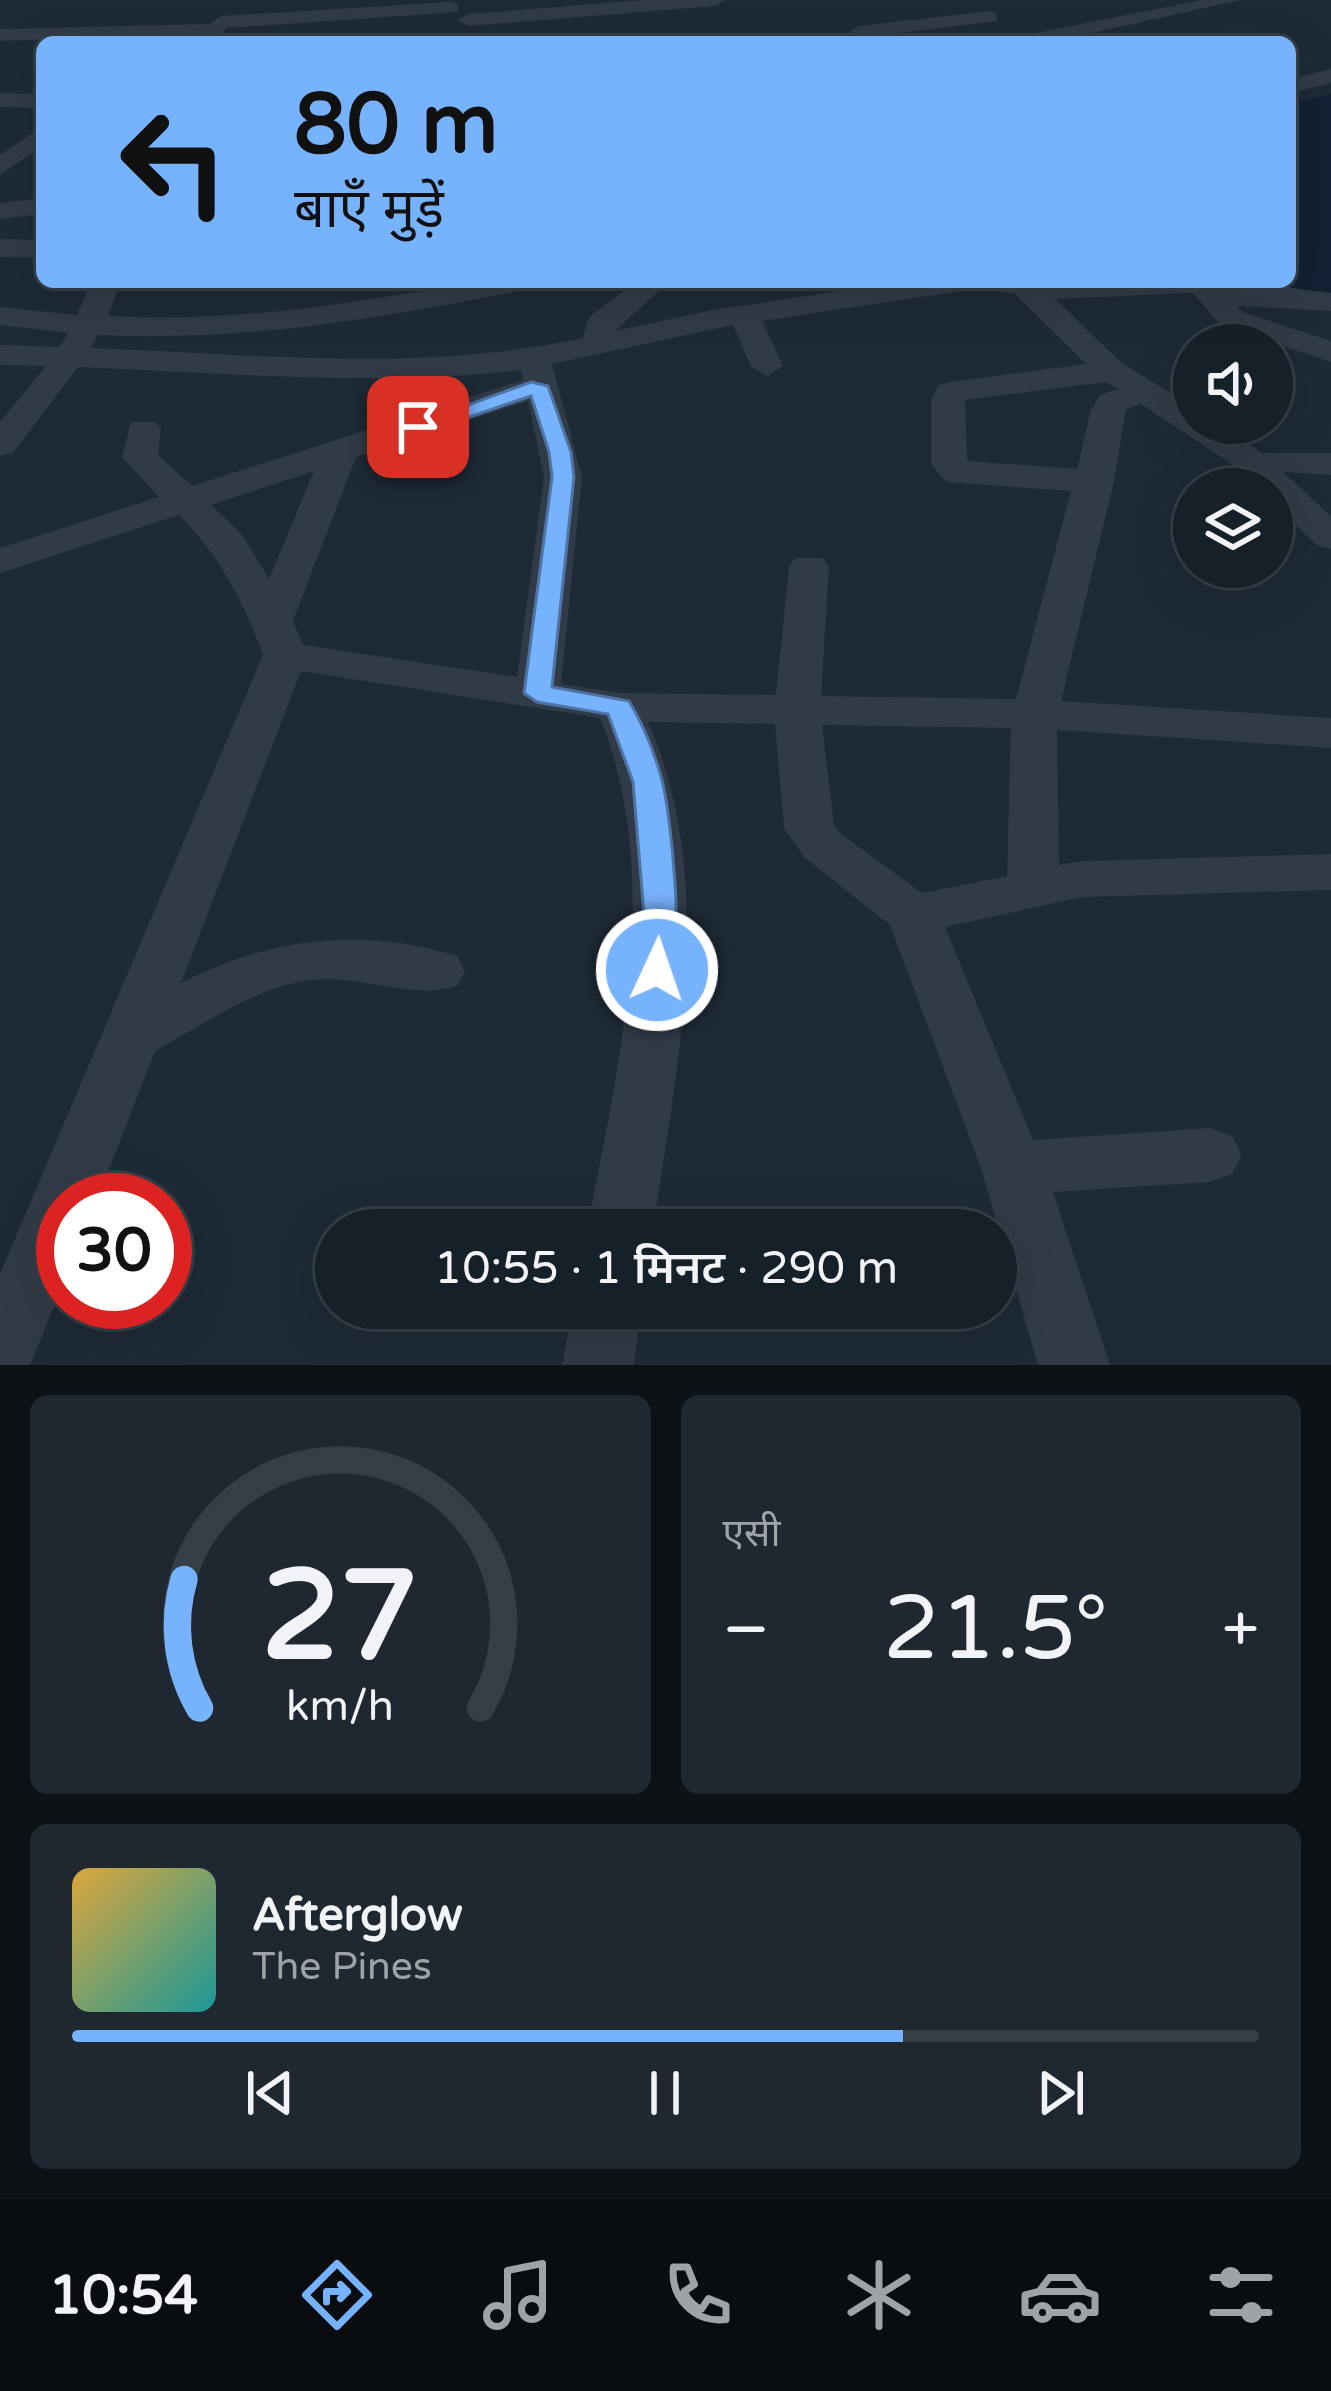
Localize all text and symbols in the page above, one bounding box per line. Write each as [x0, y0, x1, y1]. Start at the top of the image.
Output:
text: 80 m [294, 75, 498, 176]
icon: left [96, 84, 252, 240]
text: बाएँ मुड़ें [294, 177, 444, 242]
map controls [1173, 324, 1293, 588]
button: sound [1173, 324, 1293, 444]
pin [367, 376, 469, 478]
icon: arrive [385, 394, 451, 460]
button: layers [1173, 468, 1293, 588]
position arrow [594, 907, 720, 1033]
speed limit sign: 30 [36, 1173, 192, 1329]
text: 10:55 · 1 मिनट · 290 m [434, 1242, 898, 1296]
text: एसी [723, 1510, 781, 1557]
text: 27 [262, 1542, 419, 1693]
text: 21.5° [883, 1575, 1108, 1684]
text: − [723, 1590, 770, 1670]
text: + [1222, 1590, 1259, 1670]
text: km/h [286, 1680, 394, 1731]
text: Afterglow [252, 1889, 463, 1943]
text: The Pines [252, 1943, 432, 1990]
icon: previous [237, 2060, 303, 2126]
icon: pause [632, 2060, 698, 2126]
icon: next [1028, 2060, 1094, 2126]
icon: directions [295, 2253, 379, 2337]
icon: music [476, 2253, 560, 2337]
icon: phone [656, 2253, 740, 2337]
icon: climate [837, 2253, 921, 2337]
icon: car [1018, 2253, 1102, 2337]
icon: filters [1199, 2253, 1283, 2337]
text: 10:54 [48, 2263, 198, 2328]

